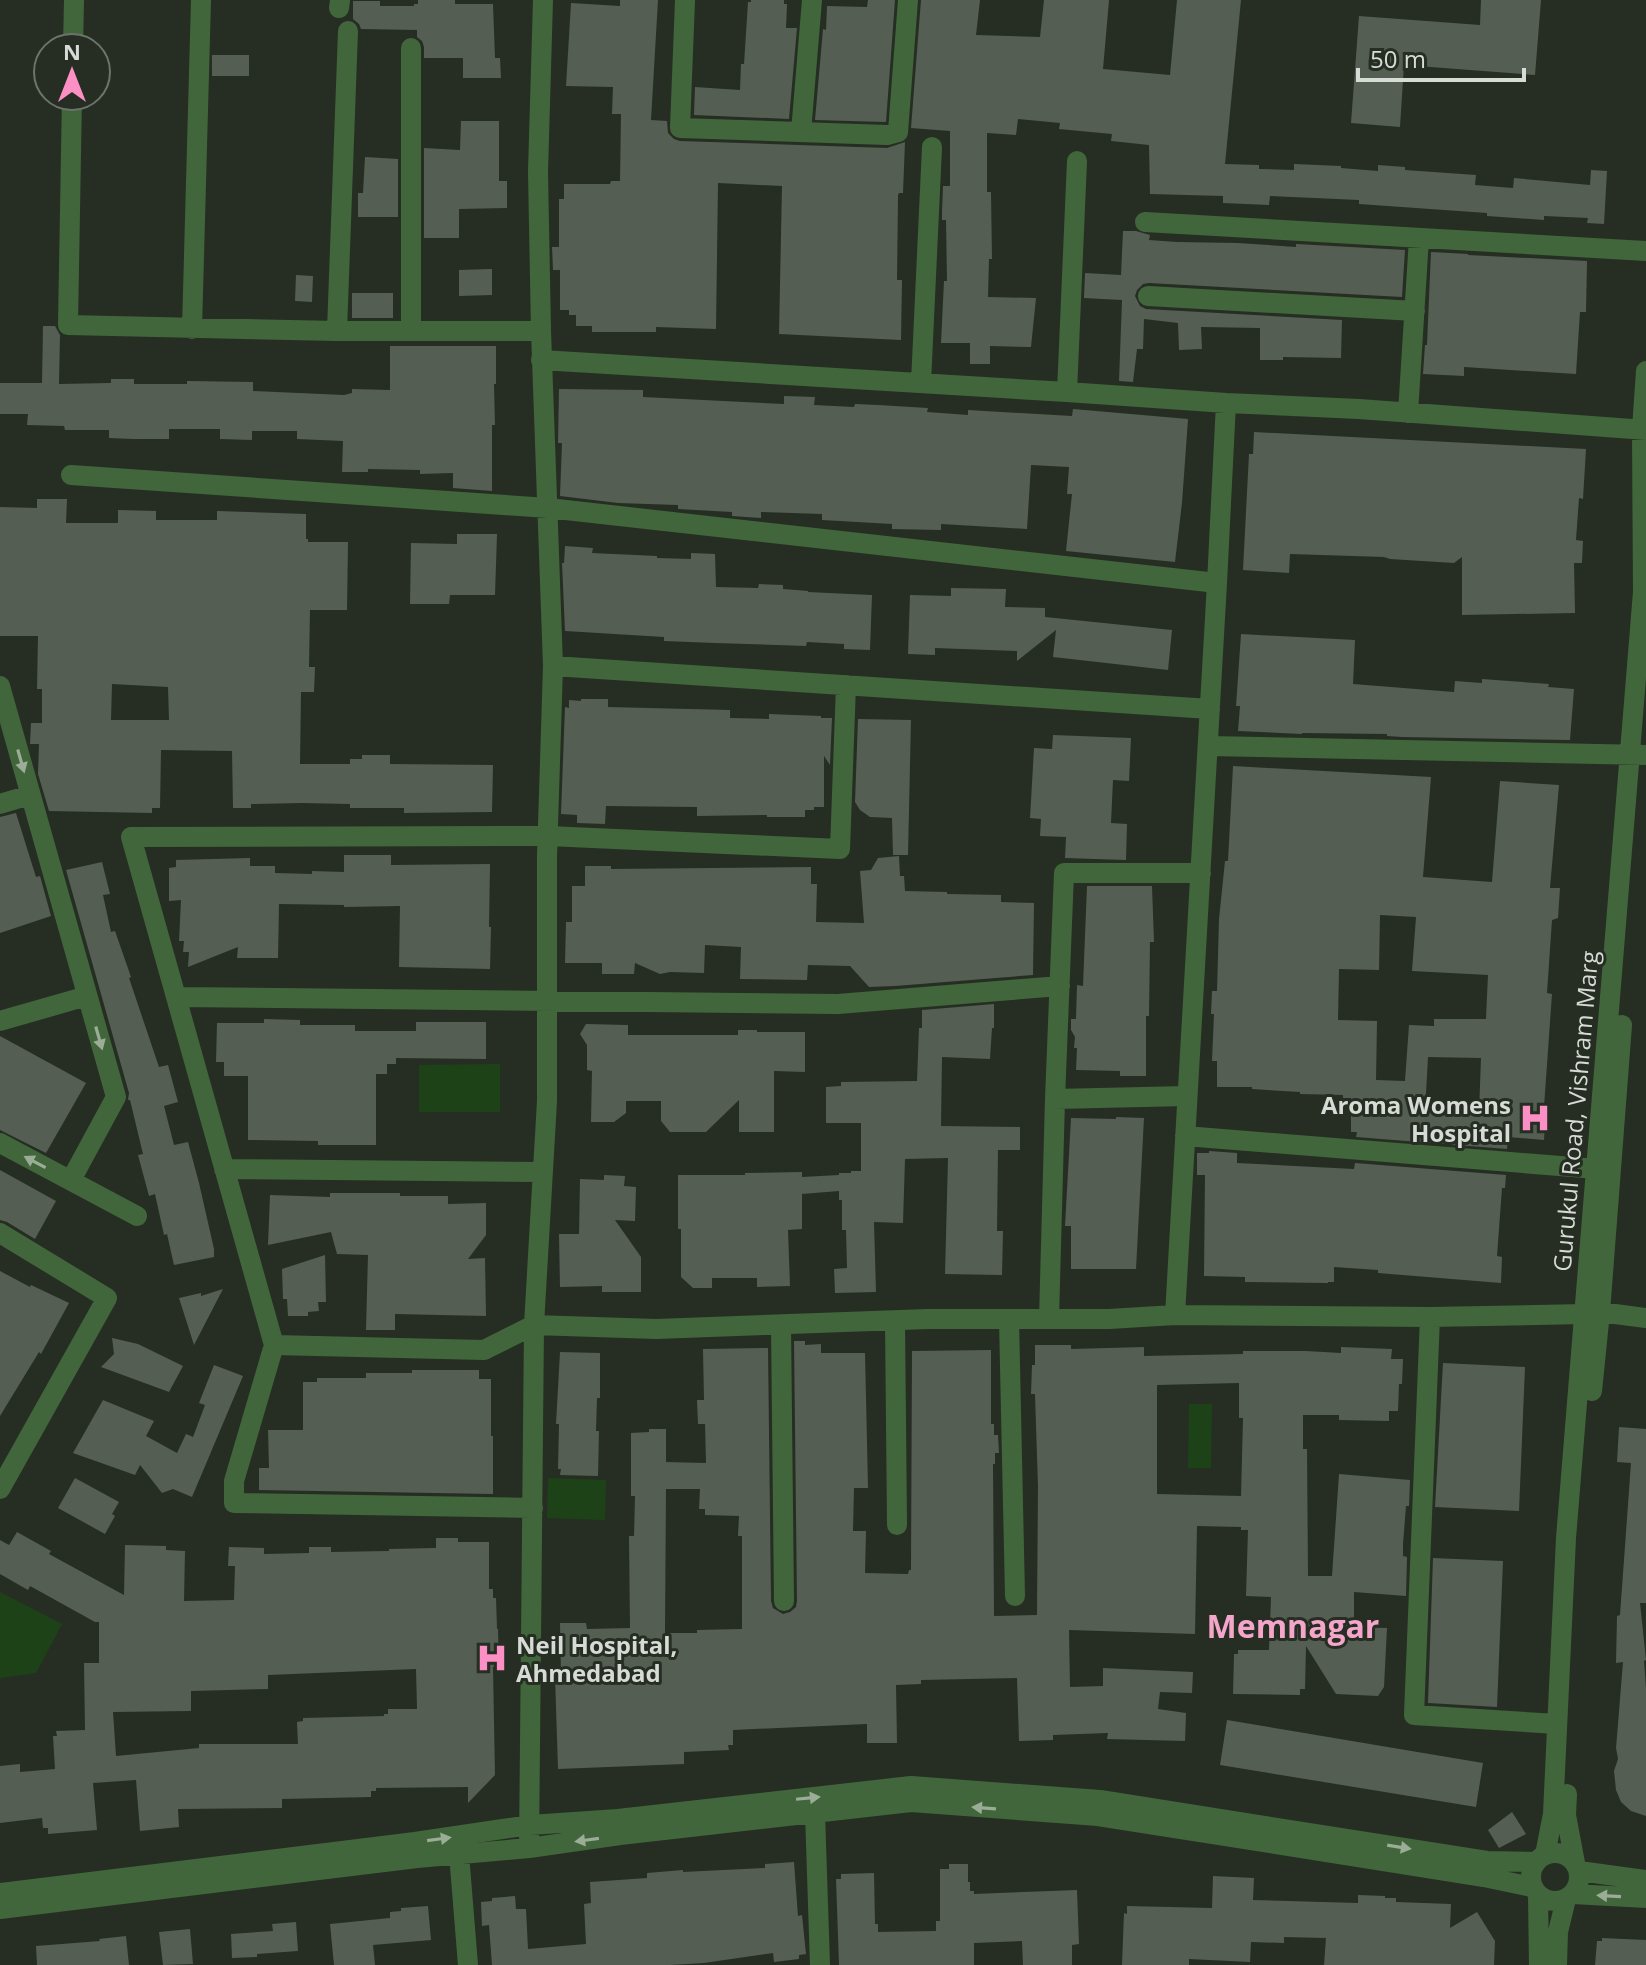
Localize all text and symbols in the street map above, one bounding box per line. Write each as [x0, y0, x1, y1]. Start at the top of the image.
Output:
north arrow [32, 32, 112, 112]
scale bar [1358, 32, 1524, 82]
text: N [63, 36, 81, 66]
text: 50 m [1370, 42, 1426, 75]
one-way arrow [15, 749, 28, 773]
street label: Gurukul Road, Vishram Marg [1545, 949, 1605, 1273]
one-way arrow [93, 1026, 105, 1051]
place label: Aroma Womens Hospital [1321, 1088, 1511, 1149]
hospital icon: Aroma Womens Hospital [1518, 1101, 1552, 1135]
one-way arrow [24, 1155, 47, 1168]
district label: Memnagar [1207, 1604, 1379, 1647]
place label: Neil Hospital, Ahmedabad [516, 1628, 677, 1689]
hospital icon: Neil Hospital, Ahmedabad [475, 1641, 509, 1675]
one-way arrow [796, 1791, 821, 1804]
one-way arrow [971, 1801, 996, 1814]
one-way arrow [426, 1832, 451, 1845]
one-way arrow [574, 1834, 599, 1846]
one-way arrow [1387, 1841, 1412, 1854]
one-way arrow [1596, 1889, 1621, 1902]

